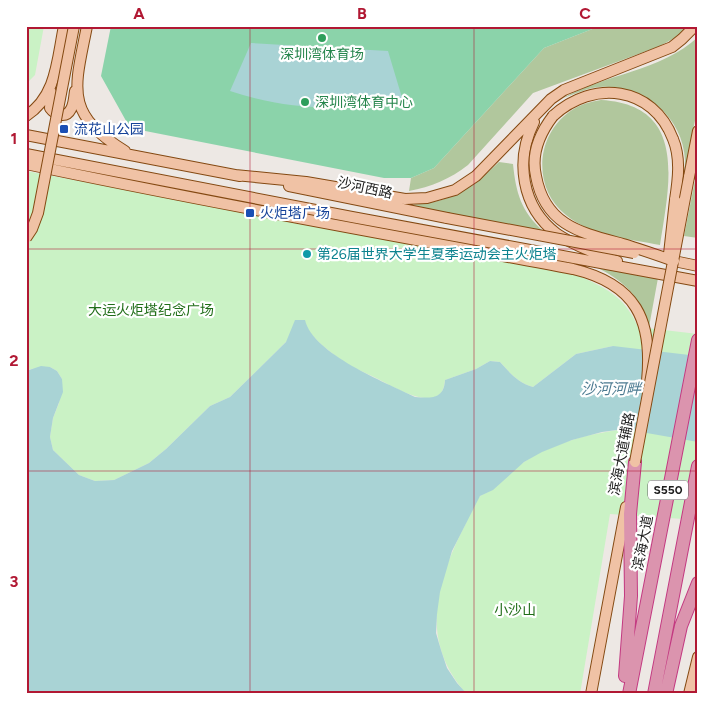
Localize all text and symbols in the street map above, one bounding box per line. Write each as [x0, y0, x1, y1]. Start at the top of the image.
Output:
text: A [133, 4, 145, 23]
text: B [357, 4, 367, 23]
text: C [579, 4, 591, 23]
marker: 深圳湾体育场 [316, 32, 328, 44]
place label: 深圳湾体育场 [280, 46, 364, 63]
place label: 深圳湾体育中心 [315, 94, 413, 111]
marker: 深圳湾体育中心 [299, 96, 311, 108]
place label: 流花山公园 [74, 121, 144, 138]
marker: 流花山公园 [58, 123, 70, 135]
text: 1 [11, 129, 17, 148]
street label: 沙河西路 [336, 174, 394, 202]
place label: 火炬塔广场 [260, 205, 330, 222]
marker: 火炬塔广场 [244, 207, 256, 219]
place label: 第26届世界大学生夏季运动会主火炬塔 [317, 246, 557, 263]
marker: 第26届世界大学生夏季运动会主火炬塔 [301, 248, 313, 260]
park label: 大运火炬塔纪念广场 [88, 302, 214, 319]
text: 2 [9, 351, 19, 370]
water label: 沙河河畔 [581, 380, 643, 398]
street label: 滨海大道辅路 [606, 411, 638, 497]
road number: S550 [648, 480, 688, 500]
street label: 滨海大道 [629, 514, 657, 572]
text: 3 [10, 572, 19, 591]
park label: 小沙山 [494, 602, 536, 619]

